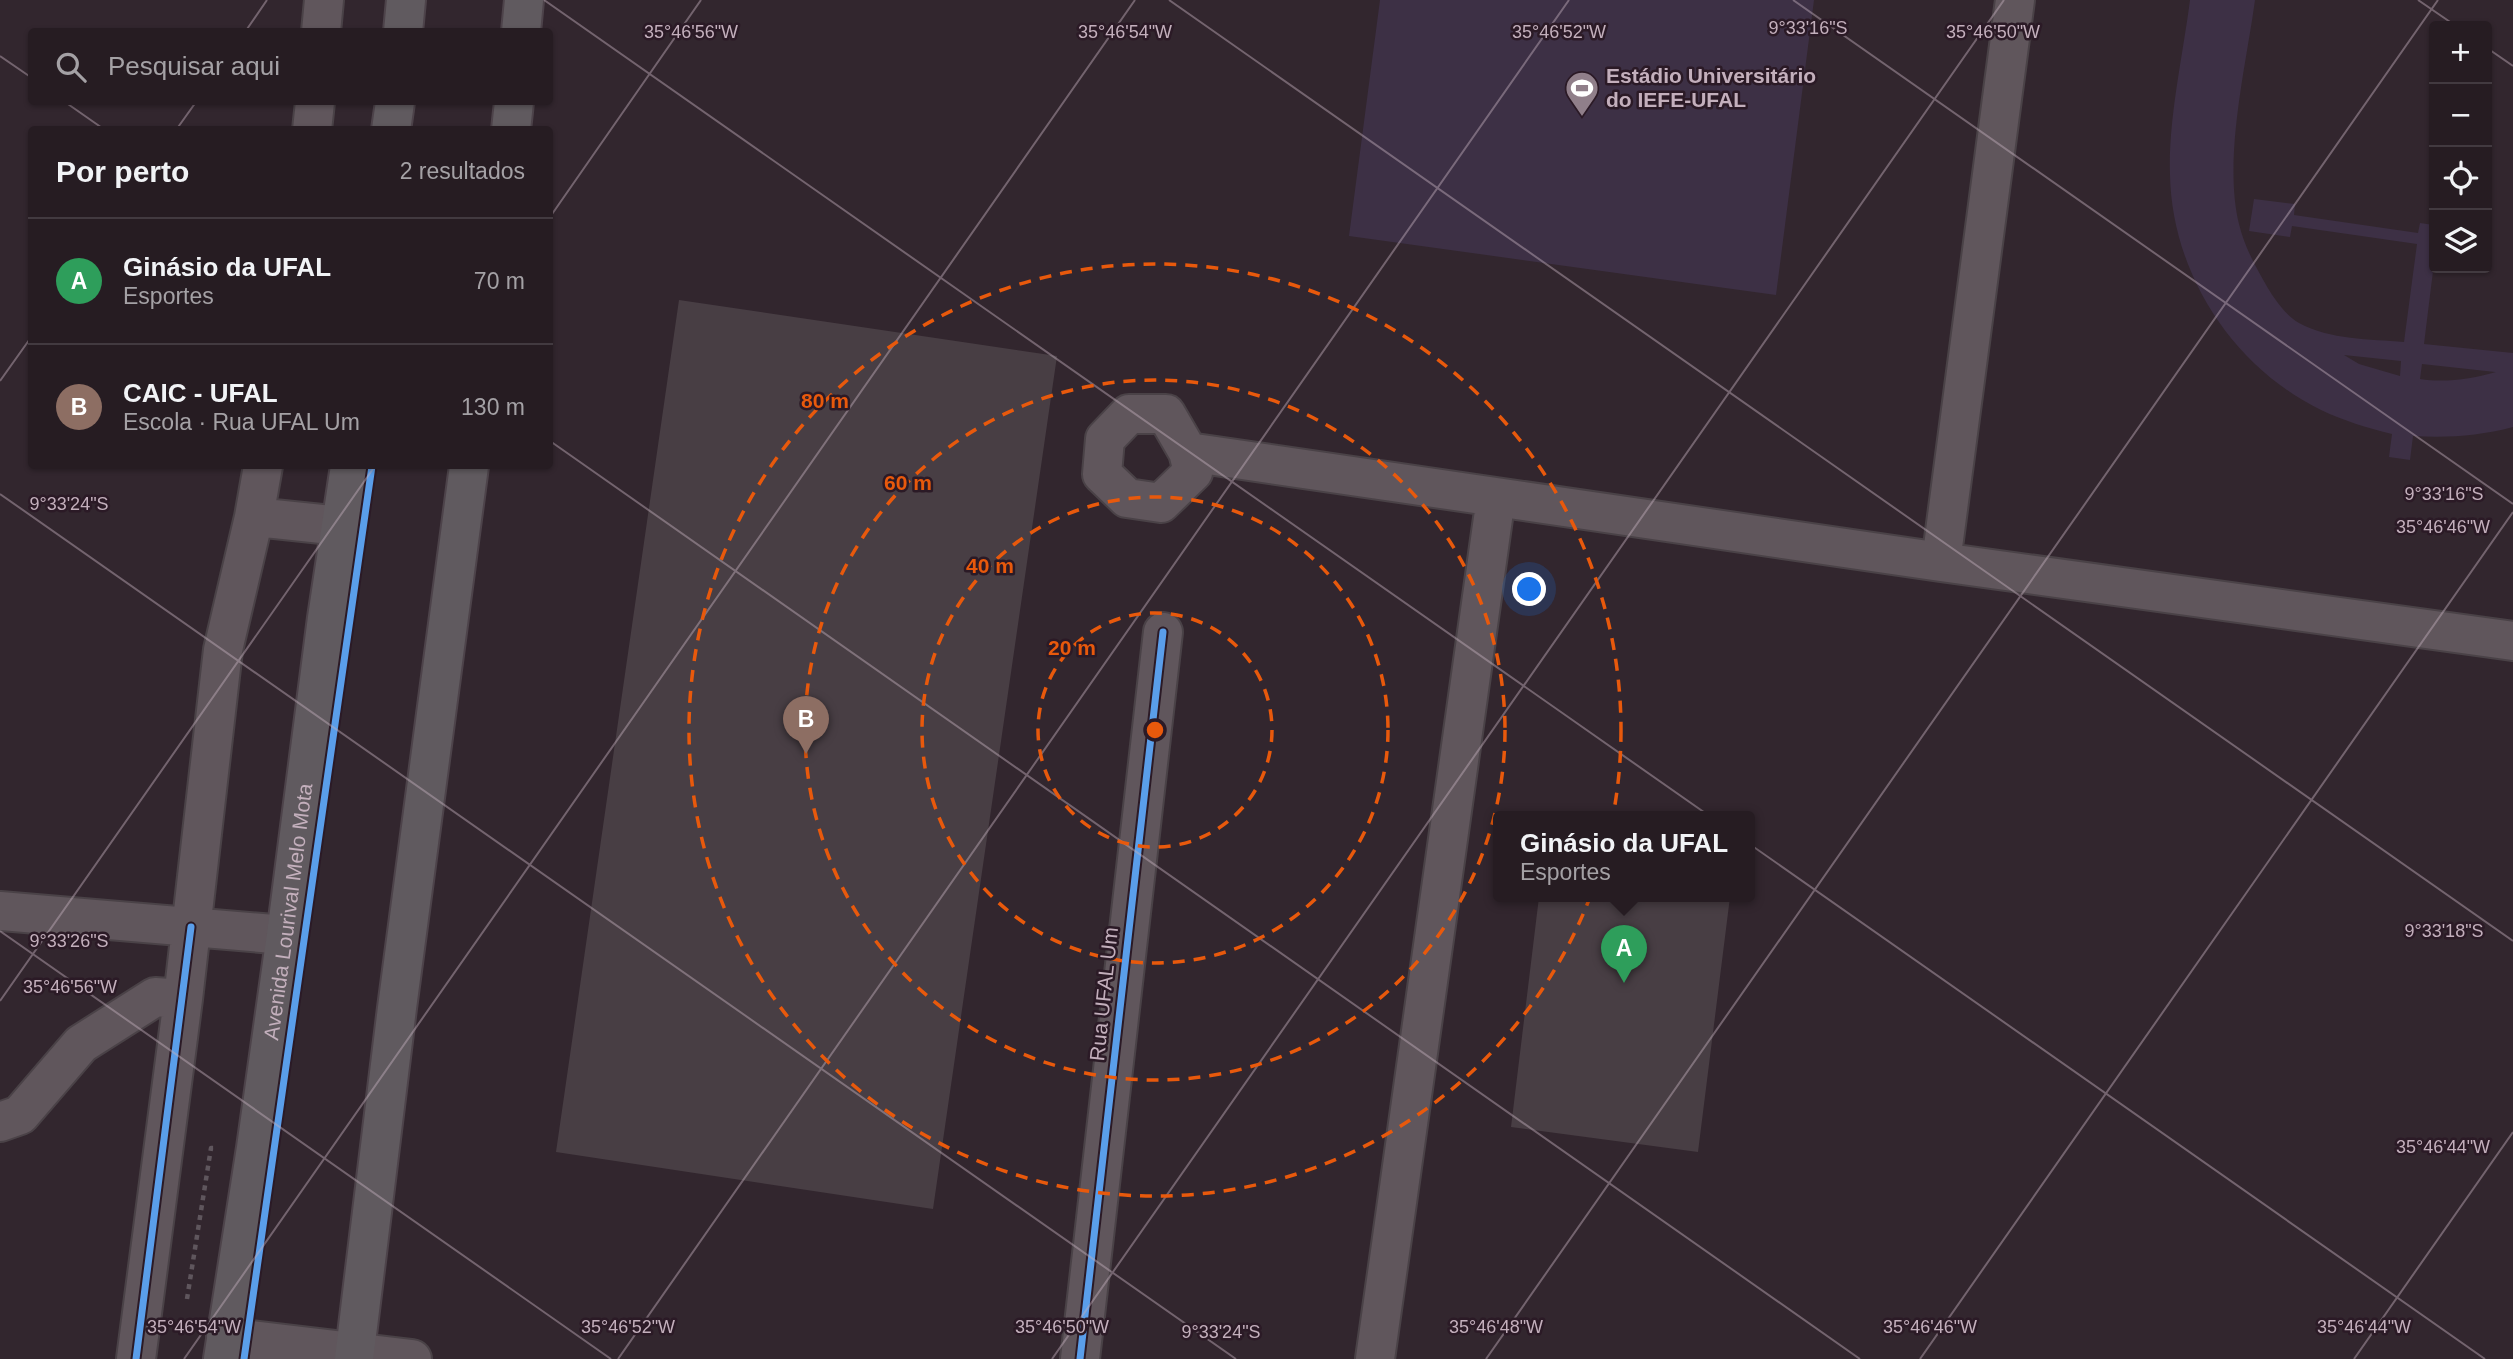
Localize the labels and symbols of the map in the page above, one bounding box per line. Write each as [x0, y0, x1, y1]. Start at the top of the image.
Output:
text: 9°33'16"S [1768, 18, 1848, 38]
text: 35°46'56"W [644, 22, 738, 42]
text: 35°46'54"W [1078, 22, 1172, 42]
text: 35°46'52"W [1512, 22, 1606, 42]
text: 35°46'50"W [1946, 22, 2040, 42]
place label: Estádio Universitário do IEFE-UFAL [1606, 64, 1816, 111]
sports icon: Estádio Universitário do IEFE-UFAL [1563, 69, 1601, 118]
text: 80 m [801, 389, 849, 412]
text: 60 m [884, 471, 932, 494]
text: 9°33'16"S [2404, 484, 2484, 504]
text: 9°33'24"S [29, 494, 109, 514]
text: 35°46'46"W [2396, 517, 2490, 537]
text: 40 m [966, 554, 1014, 577]
your location [1512, 572, 1546, 606]
text: 20 m [1048, 636, 1096, 659]
pin: B [783, 696, 829, 754]
centre of rings [1143, 718, 1167, 742]
street label: Avenida Lourival Melo Mota [259, 782, 317, 1042]
text: 9°33'18"S [2404, 921, 2484, 941]
pin: A [1601, 925, 1647, 983]
street label: Rua UFAL Um [1085, 926, 1122, 1062]
text: 9°33'26"S [29, 931, 109, 951]
text: 35°46'56"W [23, 977, 117, 997]
text: 35°46'44"W [2396, 1137, 2490, 1157]
text: 35°46'54"W [147, 1317, 241, 1337]
text: 35°46'52"W [581, 1317, 675, 1337]
text: 35°46'50"W [1015, 1317, 1109, 1337]
text: 35°46'48"W [1449, 1317, 1543, 1337]
text: 35°46'46"W [1883, 1317, 1977, 1337]
text: 35°46'44"W [2317, 1317, 2411, 1337]
text: 9°33'24"S [1181, 1322, 1261, 1342]

